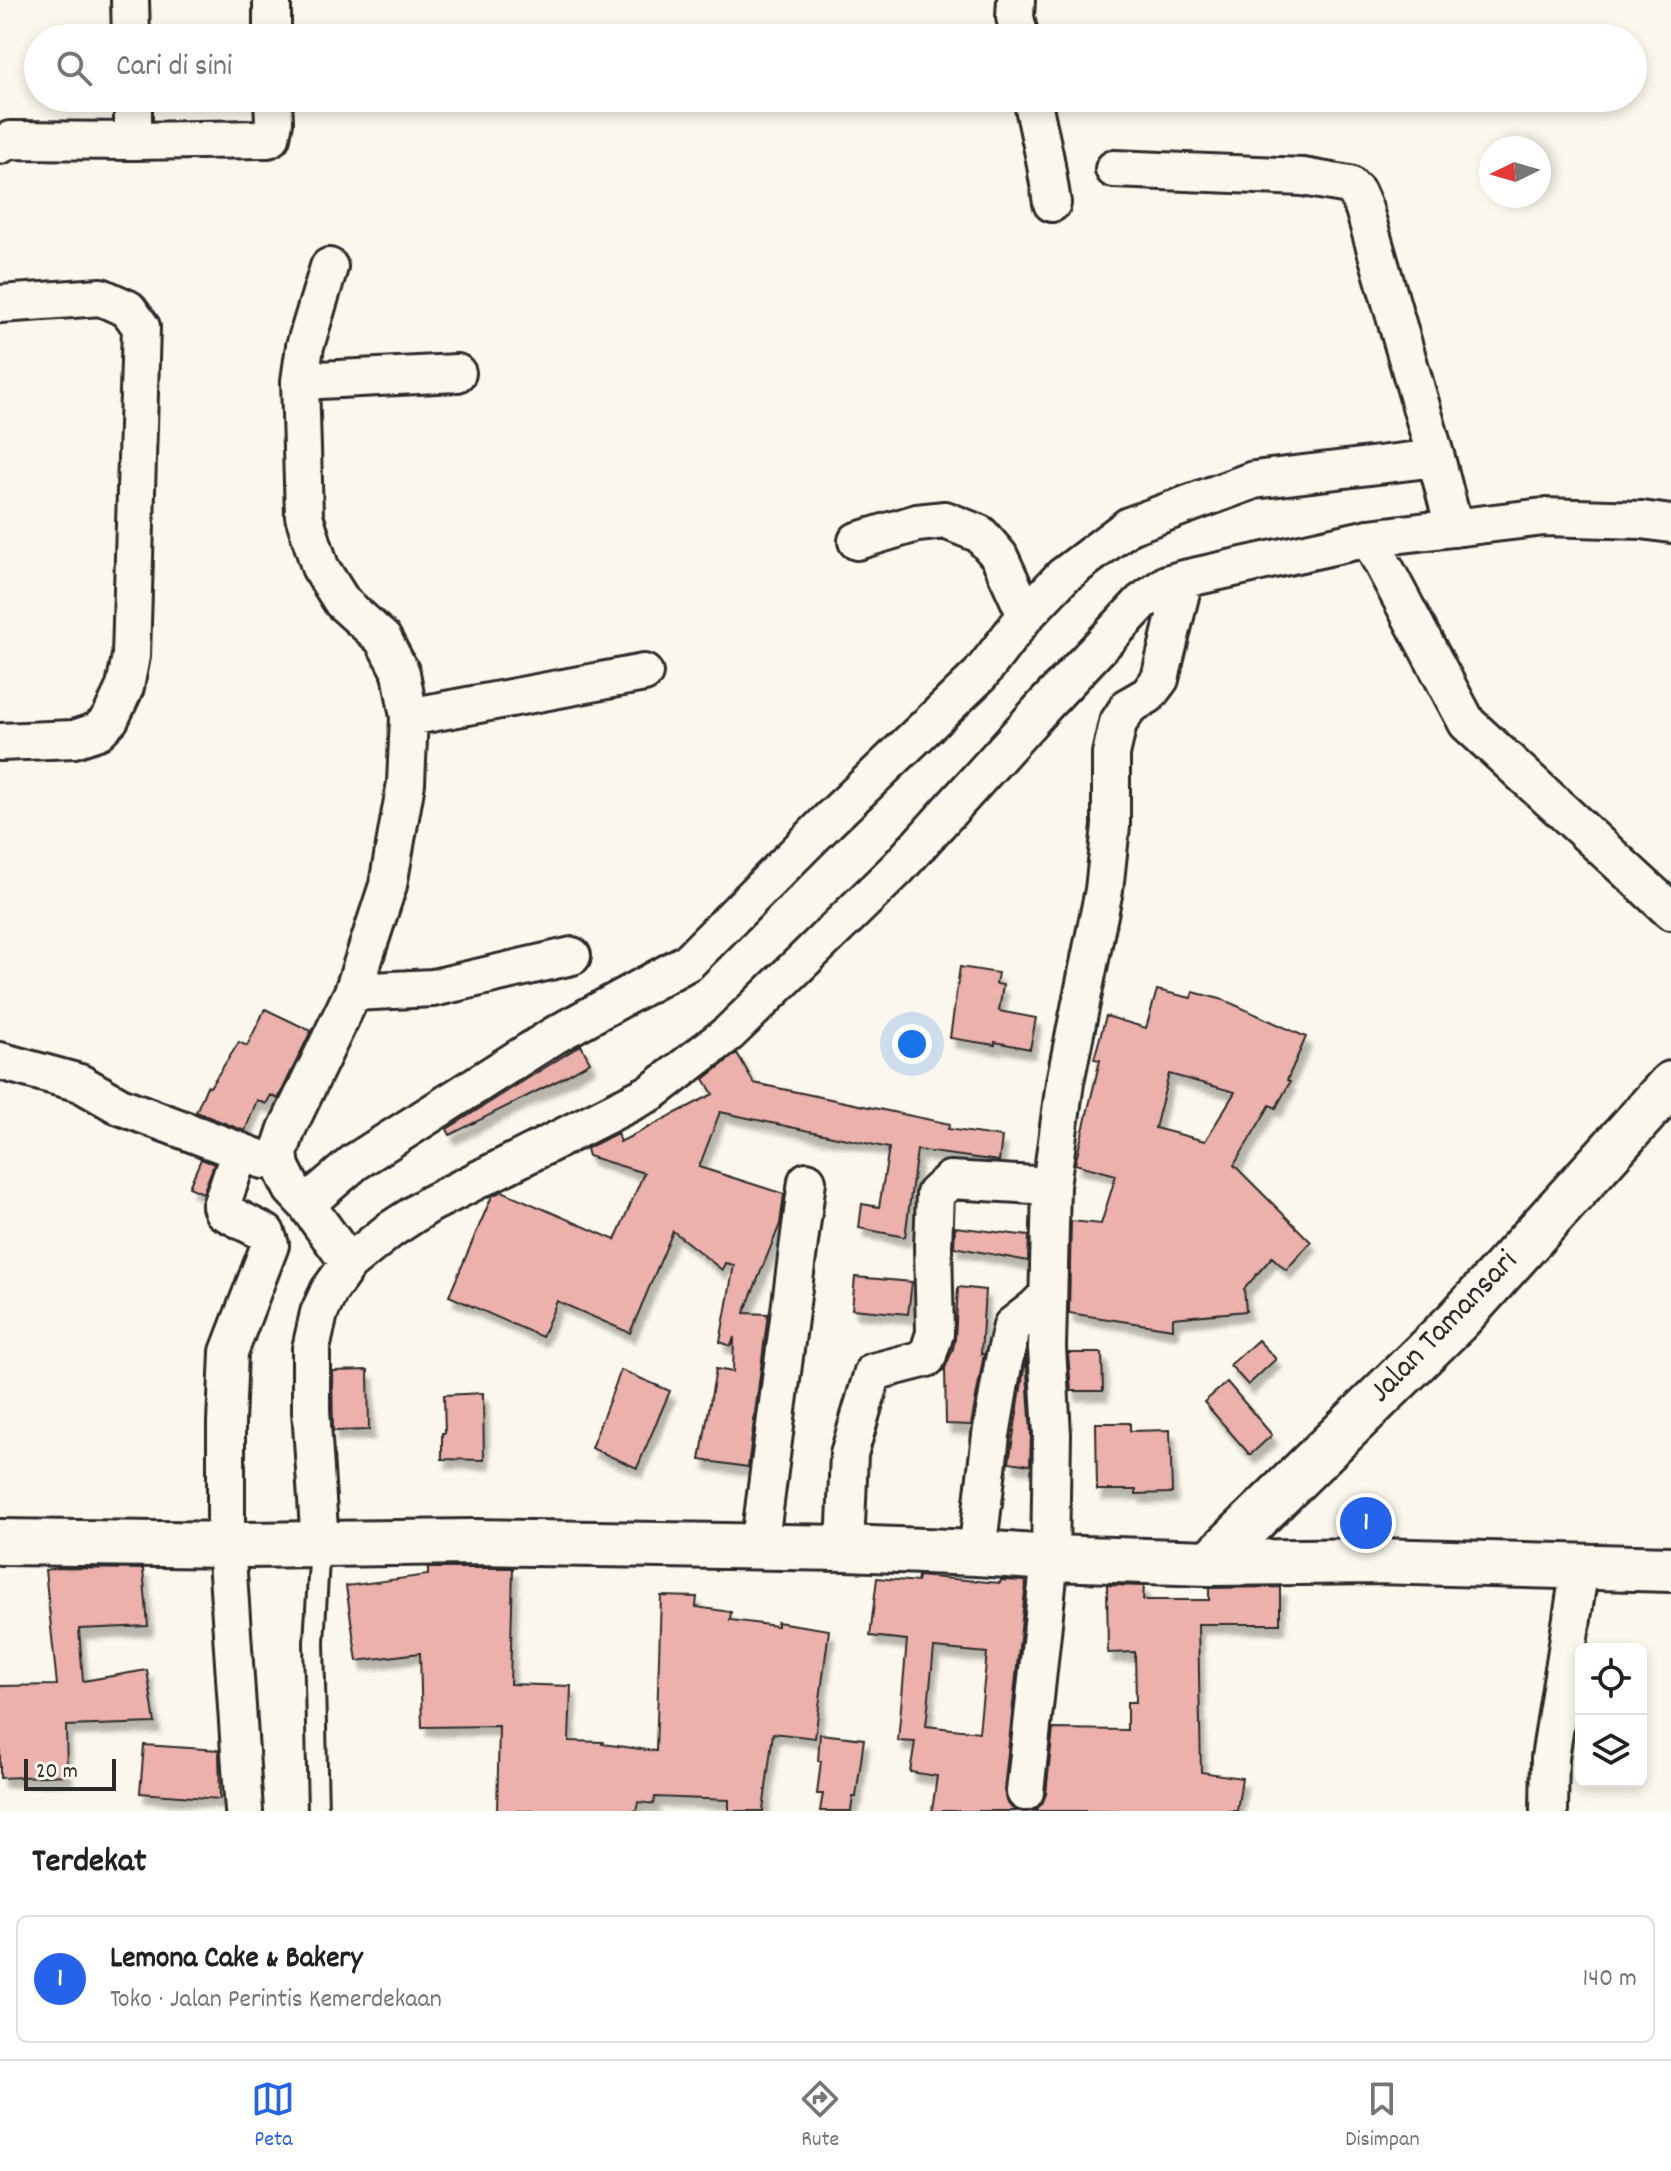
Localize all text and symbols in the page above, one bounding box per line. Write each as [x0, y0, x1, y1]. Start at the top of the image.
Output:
search box [24, 24, 1647, 112]
icon: search [52, 46, 96, 90]
text: Cari di sini [116, 47, 232, 90]
north arrow [1479, 136, 1551, 208]
your location [892, 1024, 932, 1064]
street label: Jalan Tamansari [1360, 1241, 1530, 1415]
pin: 1 [1340, 1493, 1392, 1553]
map controls [1575, 1643, 1647, 1787]
button: locate [1575, 1643, 1647, 1715]
button: layers [1575, 1715, 1647, 1787]
scale bar [24, 1755, 116, 1791]
text: 20 m [36, 1757, 78, 1788]
text: Terdekat [32, 1839, 147, 1888]
text: Lemona Cake & Bakery [110, 1939, 363, 1982]
text: 1 [57, 1961, 63, 1998]
text: 140 m [1583, 1961, 1637, 1998]
text: Toko · Jalan Perintis Kemerdekaan [110, 1982, 442, 2019]
tab: Peta [251, 2077, 295, 2156]
tab: Rute [798, 2077, 842, 2156]
tab: Disimpan [1345, 2077, 1420, 2156]

